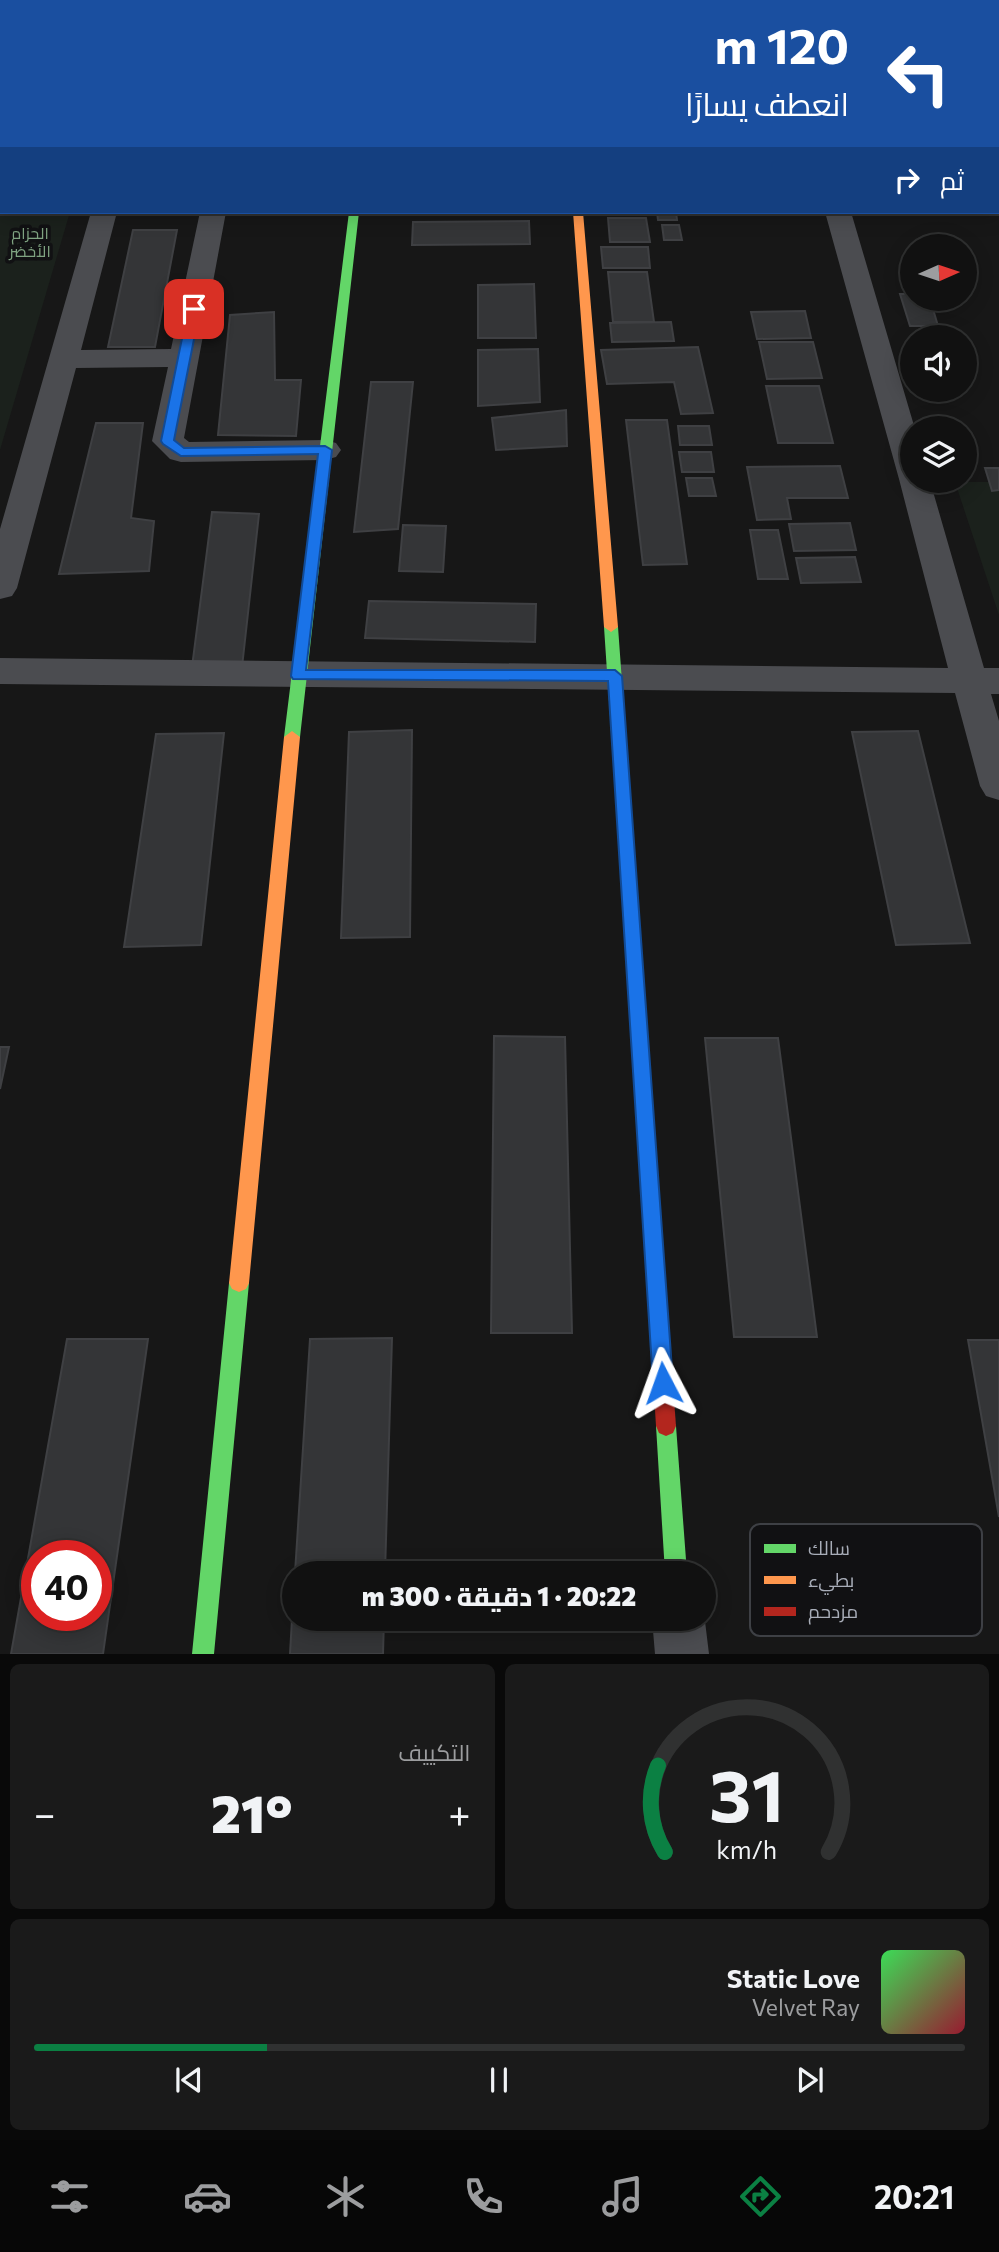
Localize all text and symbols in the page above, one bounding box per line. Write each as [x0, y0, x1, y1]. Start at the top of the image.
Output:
text: 120 m [715, 14, 849, 74]
icon: left [873, 28, 964, 119]
text: انعطف يسارًا [685, 83, 849, 123]
icon: right [888, 161, 926, 199]
text: ثم [940, 164, 964, 195]
park label: الحزام الأخضر [8, 223, 51, 261]
north arrow [900, 234, 976, 312]
map controls [900, 234, 977, 493]
pin [164, 279, 224, 339]
icon: arrive [175, 290, 213, 328]
button: sound [900, 325, 977, 402]
button: layers [900, 416, 977, 493]
position arrow [626, 1346, 700, 1420]
legend [750, 1524, 982, 1636]
text: سالك [808, 1536, 850, 1559]
speed limit sign: 40 [21, 1540, 112, 1631]
text: بطيء [808, 1568, 854, 1595]
text: 20:22 · 1 دقيقة · 300 m [362, 1580, 636, 1611]
text: مزدحم [808, 1599, 858, 1625]
text: التكييف [398, 1738, 471, 1766]
text: 31 [709, 1749, 784, 1838]
text: 21° [211, 1780, 293, 1844]
text: − [34, 1789, 56, 1836]
text: + [448, 1789, 471, 1836]
text: km/h [716, 1834, 777, 1864]
text: Static Love [727, 1962, 860, 1993]
text: Velvet Ray [752, 1993, 860, 2021]
icon: previous [170, 2061, 208, 2099]
icon: pause [480, 2061, 518, 2099]
icon: next [791, 2061, 829, 2099]
icon: filters [45, 2172, 94, 2221]
icon: car [183, 2172, 232, 2221]
icon: climate [321, 2172, 370, 2221]
icon: phone [459, 2172, 508, 2221]
icon: music [598, 2172, 647, 2221]
icon: directions [736, 2172, 785, 2221]
text: 20:21 [874, 2176, 954, 2216]

